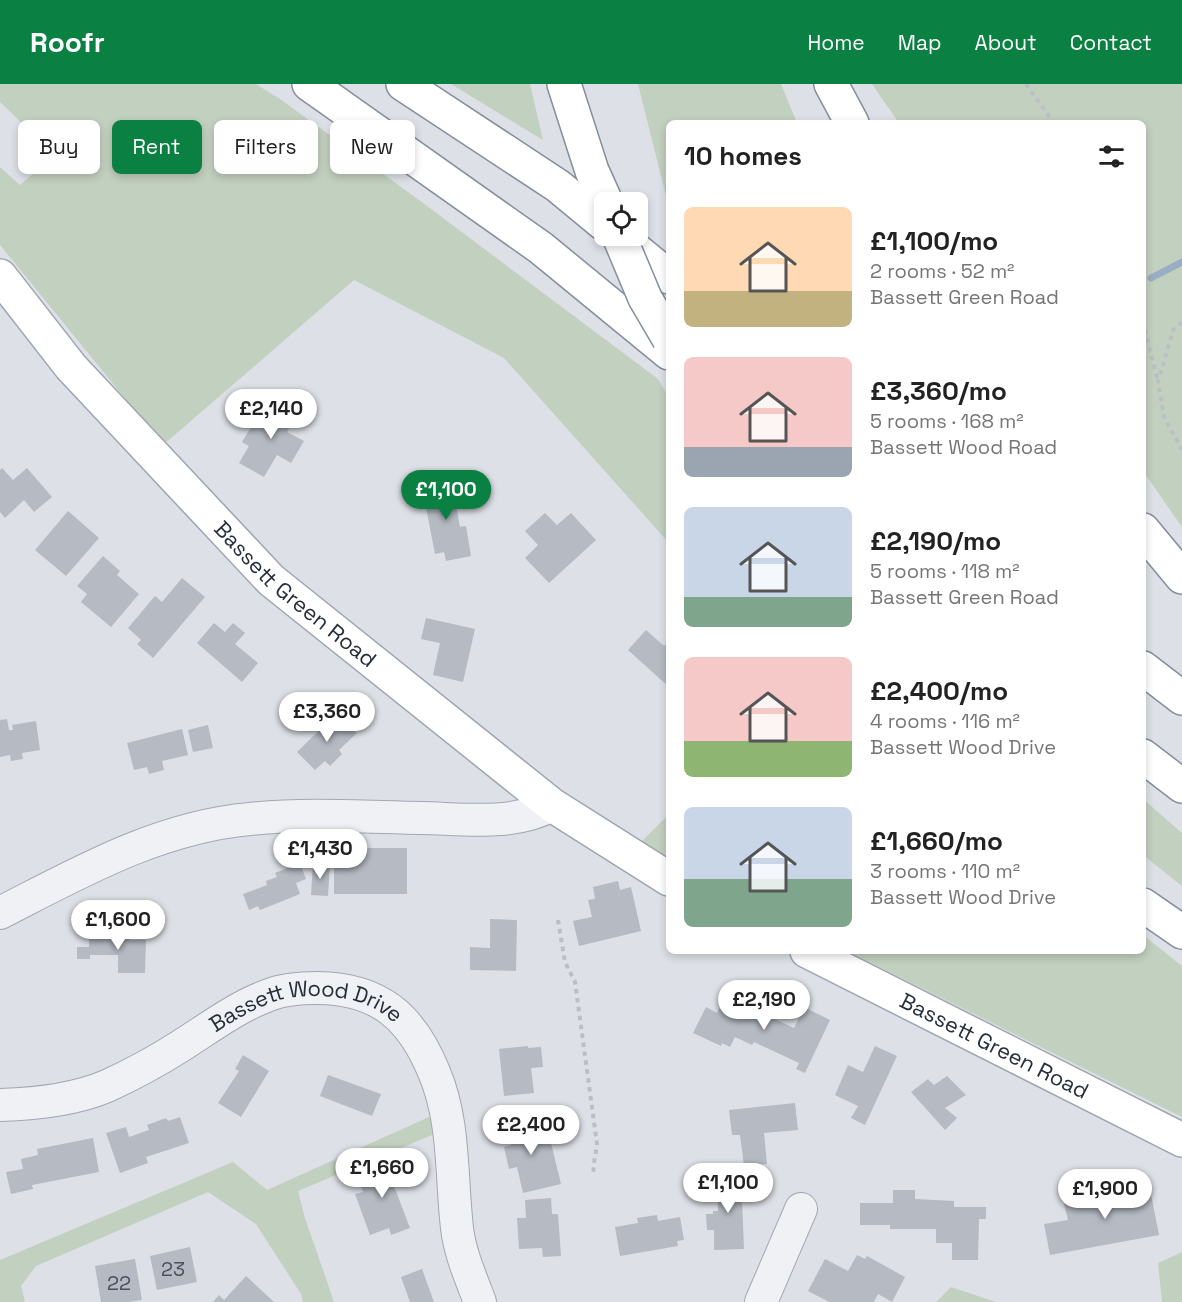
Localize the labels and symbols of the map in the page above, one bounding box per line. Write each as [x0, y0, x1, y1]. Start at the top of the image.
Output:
pin: £2,140 [222, 389, 320, 440]
pin: £1,100 [397, 470, 495, 521]
street label: Bassett Green Road [208, 515, 382, 673]
pin: £3,360 [278, 692, 376, 743]
pin: £1,430 [271, 829, 369, 880]
pin: £1,600 [69, 900, 167, 951]
text: Bassett Wood Drive [204, 974, 409, 1038]
pin: £2,190 [715, 980, 813, 1031]
street label: Bassett Green Road [895, 986, 1094, 1105]
street label: Bassett Wood Drive [201, 1011, 407, 1045]
pin: £2,400 [482, 1105, 580, 1156]
pin: £1,660 [333, 1148, 431, 1199]
pin: £1,100 [679, 1163, 777, 1214]
pin: £1,900 [1056, 1169, 1154, 1220]
house number: 23 [161, 1256, 185, 1282]
house number: 22 [107, 1270, 131, 1296]

